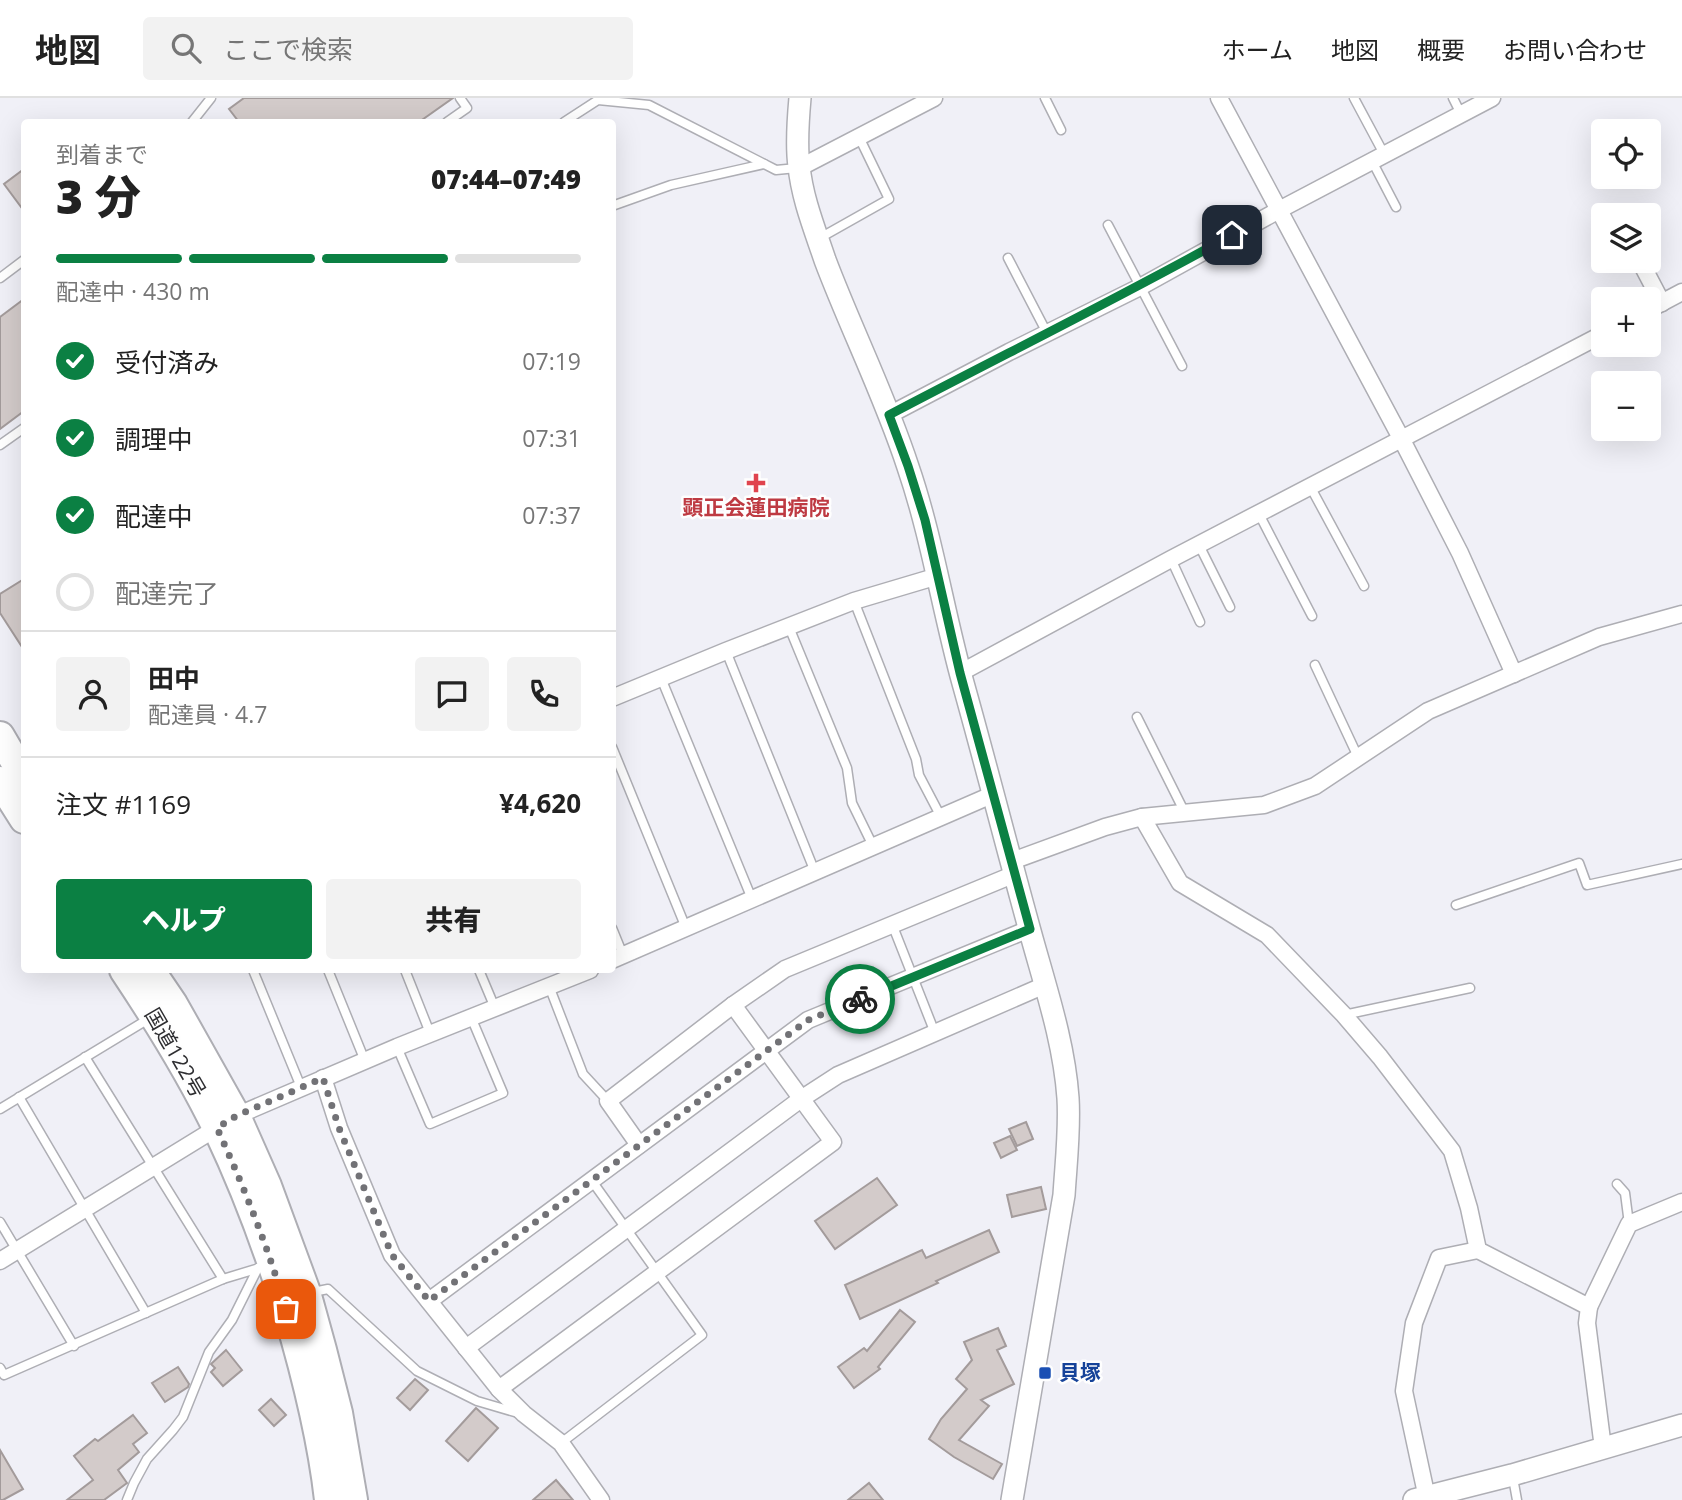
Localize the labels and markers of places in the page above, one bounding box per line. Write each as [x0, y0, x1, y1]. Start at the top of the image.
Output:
pin [1202, 205, 1262, 265]
marker: 顕正会蓮田病院 [746, 473, 766, 493]
place label: 顕正会蓮田病院 [683, 493, 830, 521]
pin [256, 1279, 316, 1339]
place label: 貝塚 [1059, 1358, 1101, 1386]
marker: 貝塚 [1037, 1365, 1053, 1381]

